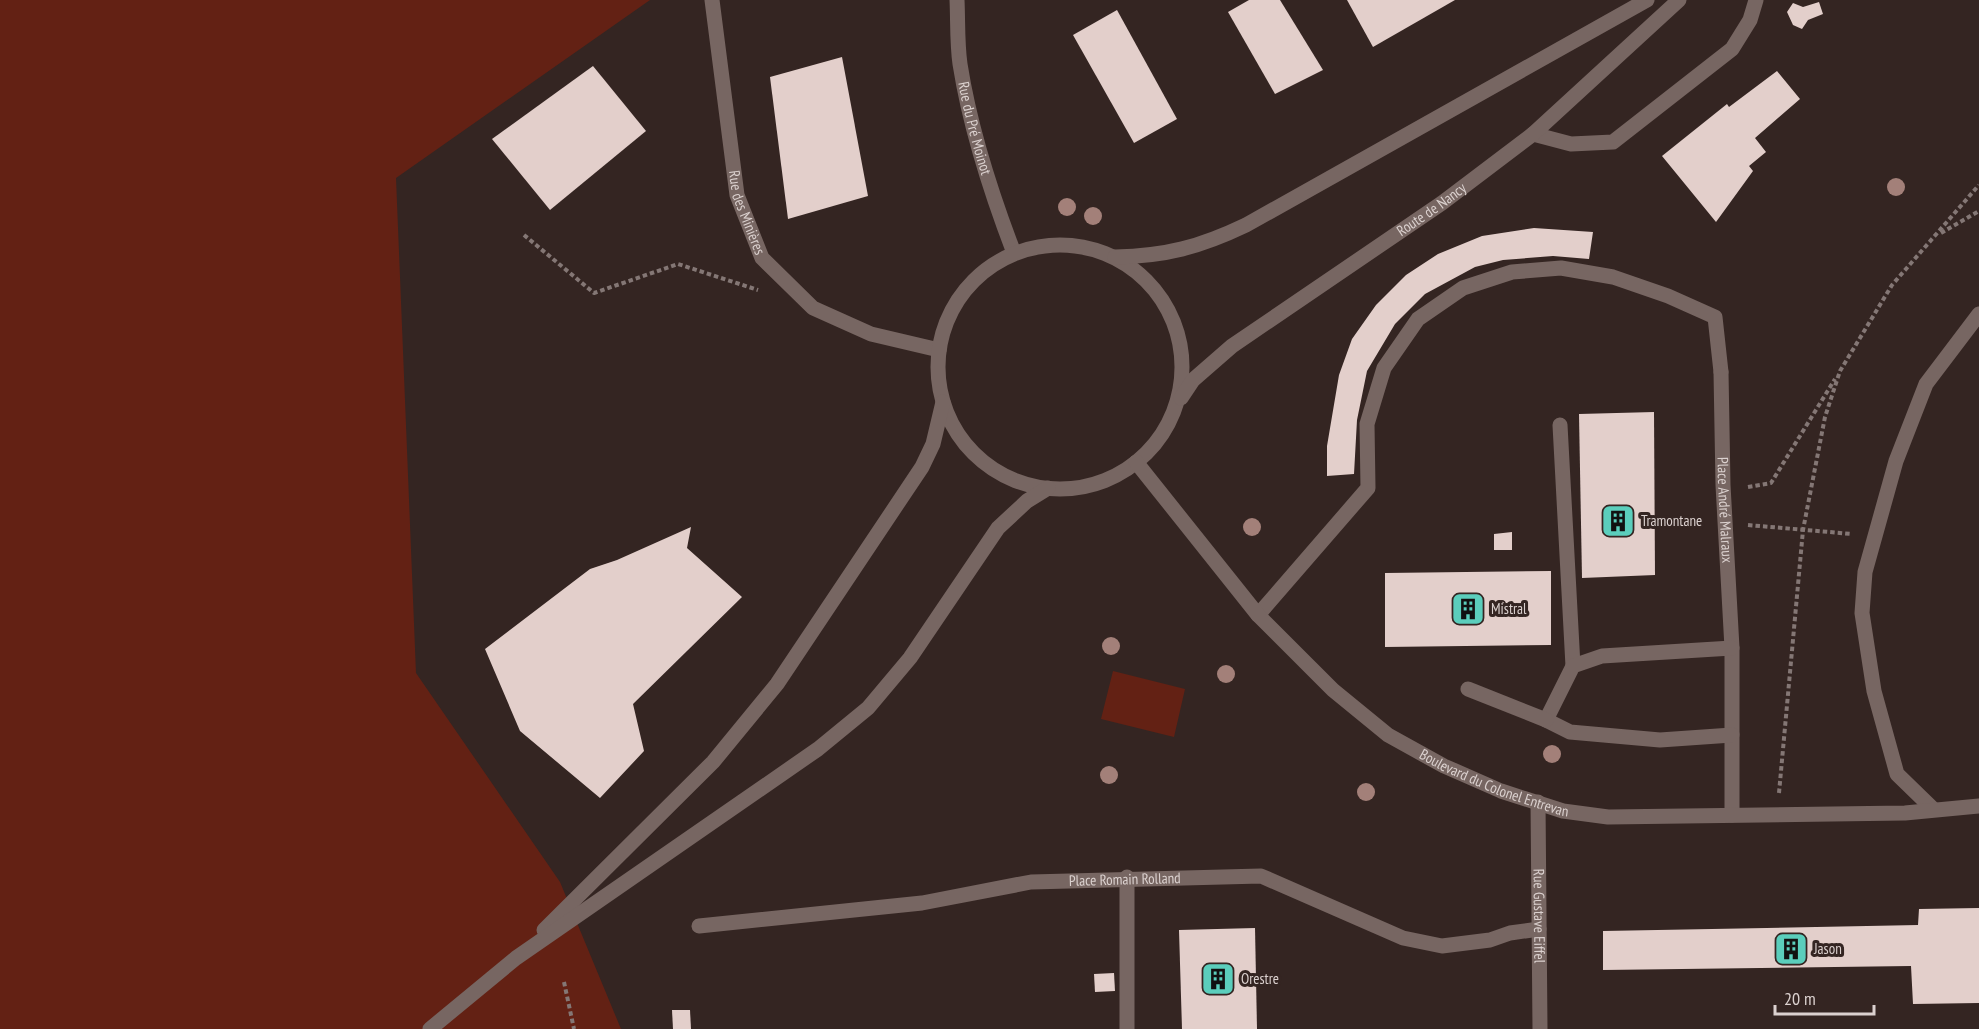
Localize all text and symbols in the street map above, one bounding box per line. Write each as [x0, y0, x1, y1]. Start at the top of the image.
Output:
street label: Rue du Pré Moinot [954, 80, 996, 177]
street label: Rue des Minières [725, 169, 770, 257]
street label: Route de Nancy [1393, 178, 1470, 240]
street label: Place André Malraux [1714, 457, 1737, 563]
building icon: Tramontane [1600, 503, 1636, 539]
place label: Tramontane [1641, 511, 1702, 530]
building icon: Mistral [1450, 591, 1486, 627]
place label: Mistral [1491, 599, 1527, 618]
street label: Boulevard du Colonel Entrevan [1416, 744, 1570, 821]
street label: Place Romain Rolland [1069, 868, 1181, 890]
street label: Rue Gustave Eiffel [1530, 869, 1549, 964]
building icon: Jason [1773, 931, 1809, 967]
place label: Jason [1813, 939, 1842, 958]
building icon: Orestre [1200, 961, 1236, 997]
place label: Orestre [1241, 969, 1279, 988]
scale bar [1775, 978, 1874, 1016]
text: 20 m [1784, 987, 1816, 1010]

